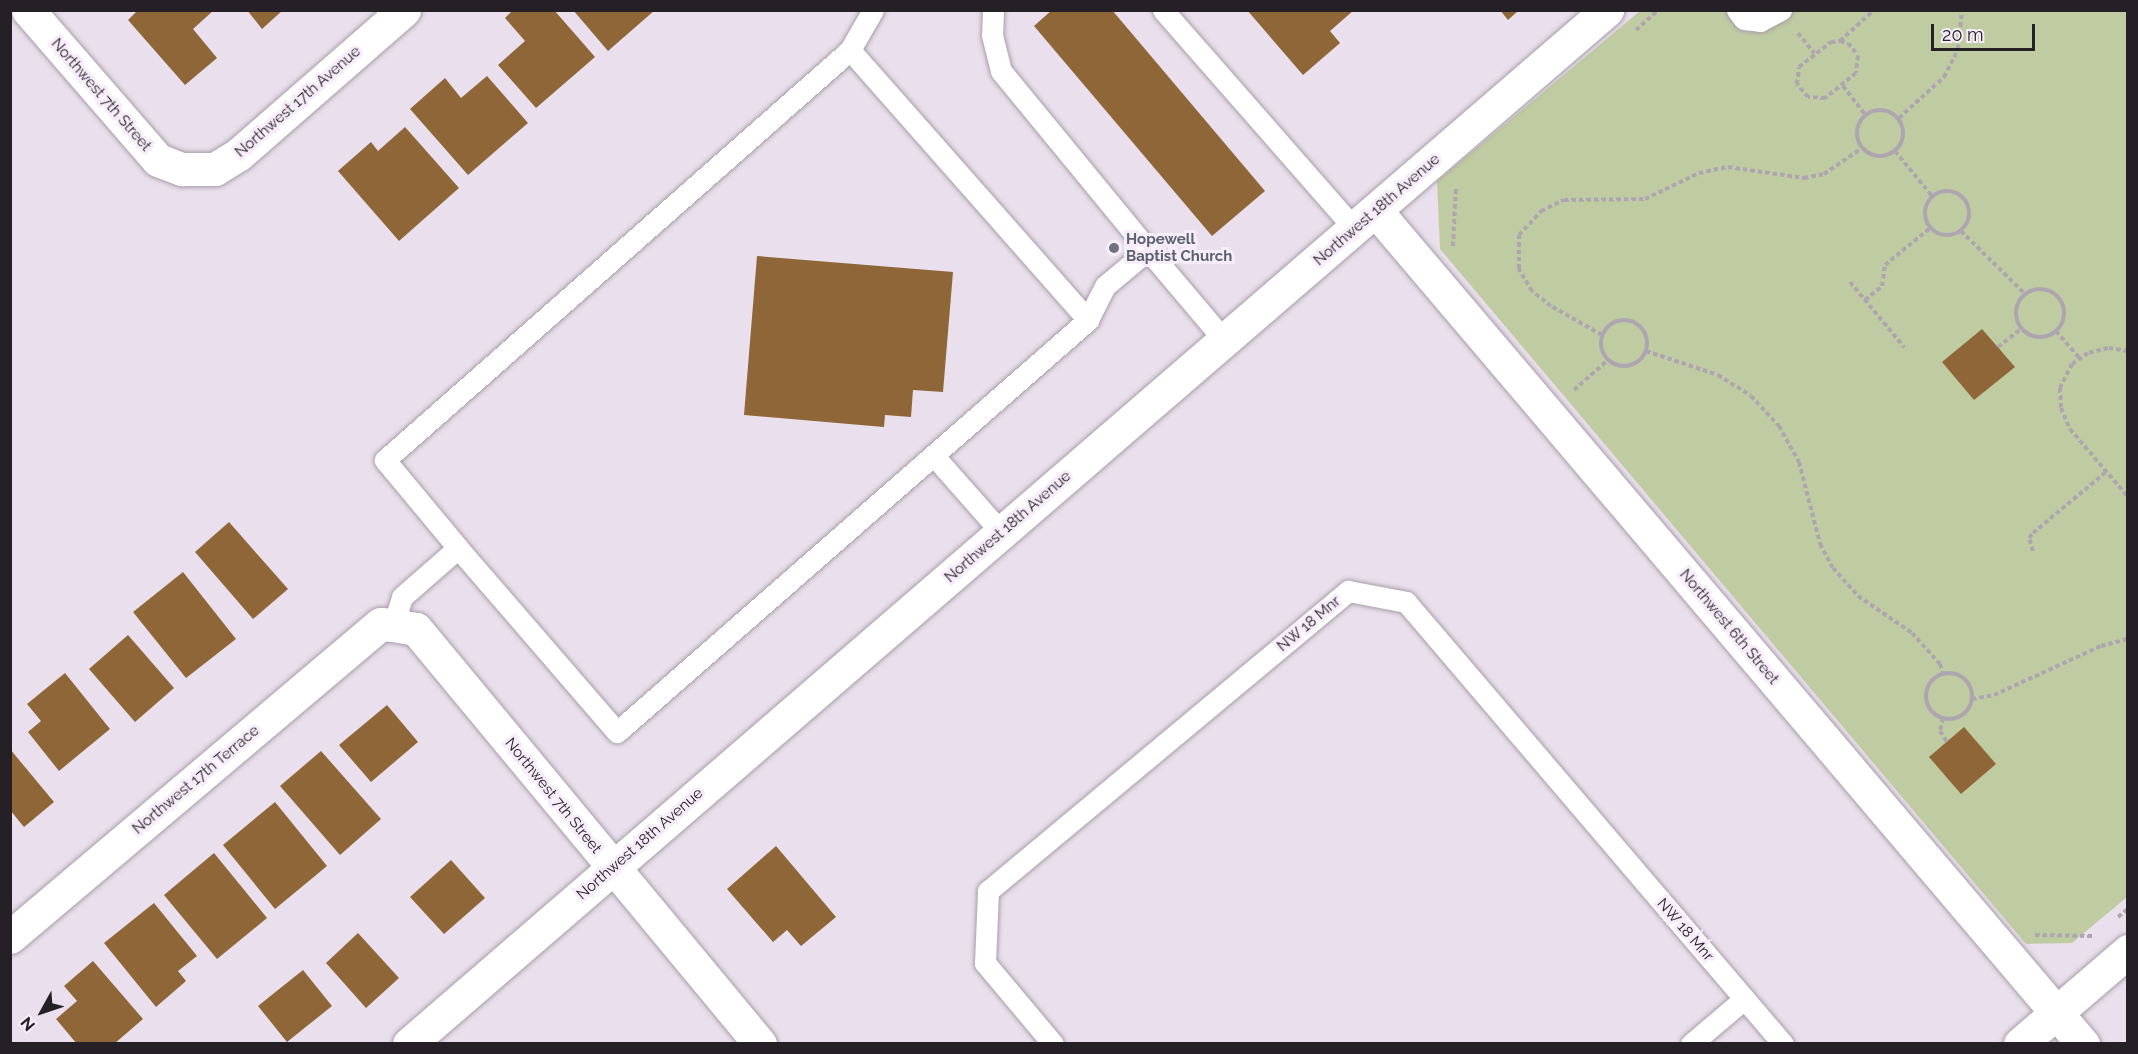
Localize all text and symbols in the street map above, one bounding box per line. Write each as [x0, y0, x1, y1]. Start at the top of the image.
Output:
scale bar [1934, 12, 2038, 50]
text: 20 m [1942, 24, 1984, 45]
street label: Northwest 7th Street [47, 35, 155, 155]
street label: Northwest 17th Avenue [231, 43, 365, 161]
street label: Northwest 18th Avenue [1310, 150, 1444, 270]
place label: Hopewell Baptist Church [1126, 230, 1232, 265]
marker: Hopewell Baptist Church [1107, 241, 1121, 255]
street label: Northwest 18th Avenue [941, 467, 1075, 587]
street label: Northwest 6th Street [1676, 566, 1782, 688]
street label: NW 18 Mnr [1274, 592, 1344, 656]
street label: Northwest 17th Terrace [129, 722, 263, 838]
street label: Northwest 7th Street [501, 735, 605, 857]
street label: Northwest 18th Avenue [573, 784, 707, 904]
street label: NW 18 Mnr [1653, 895, 1717, 965]
north arrow [12, 982, 72, 1042]
text: N [17, 1013, 39, 1035]

